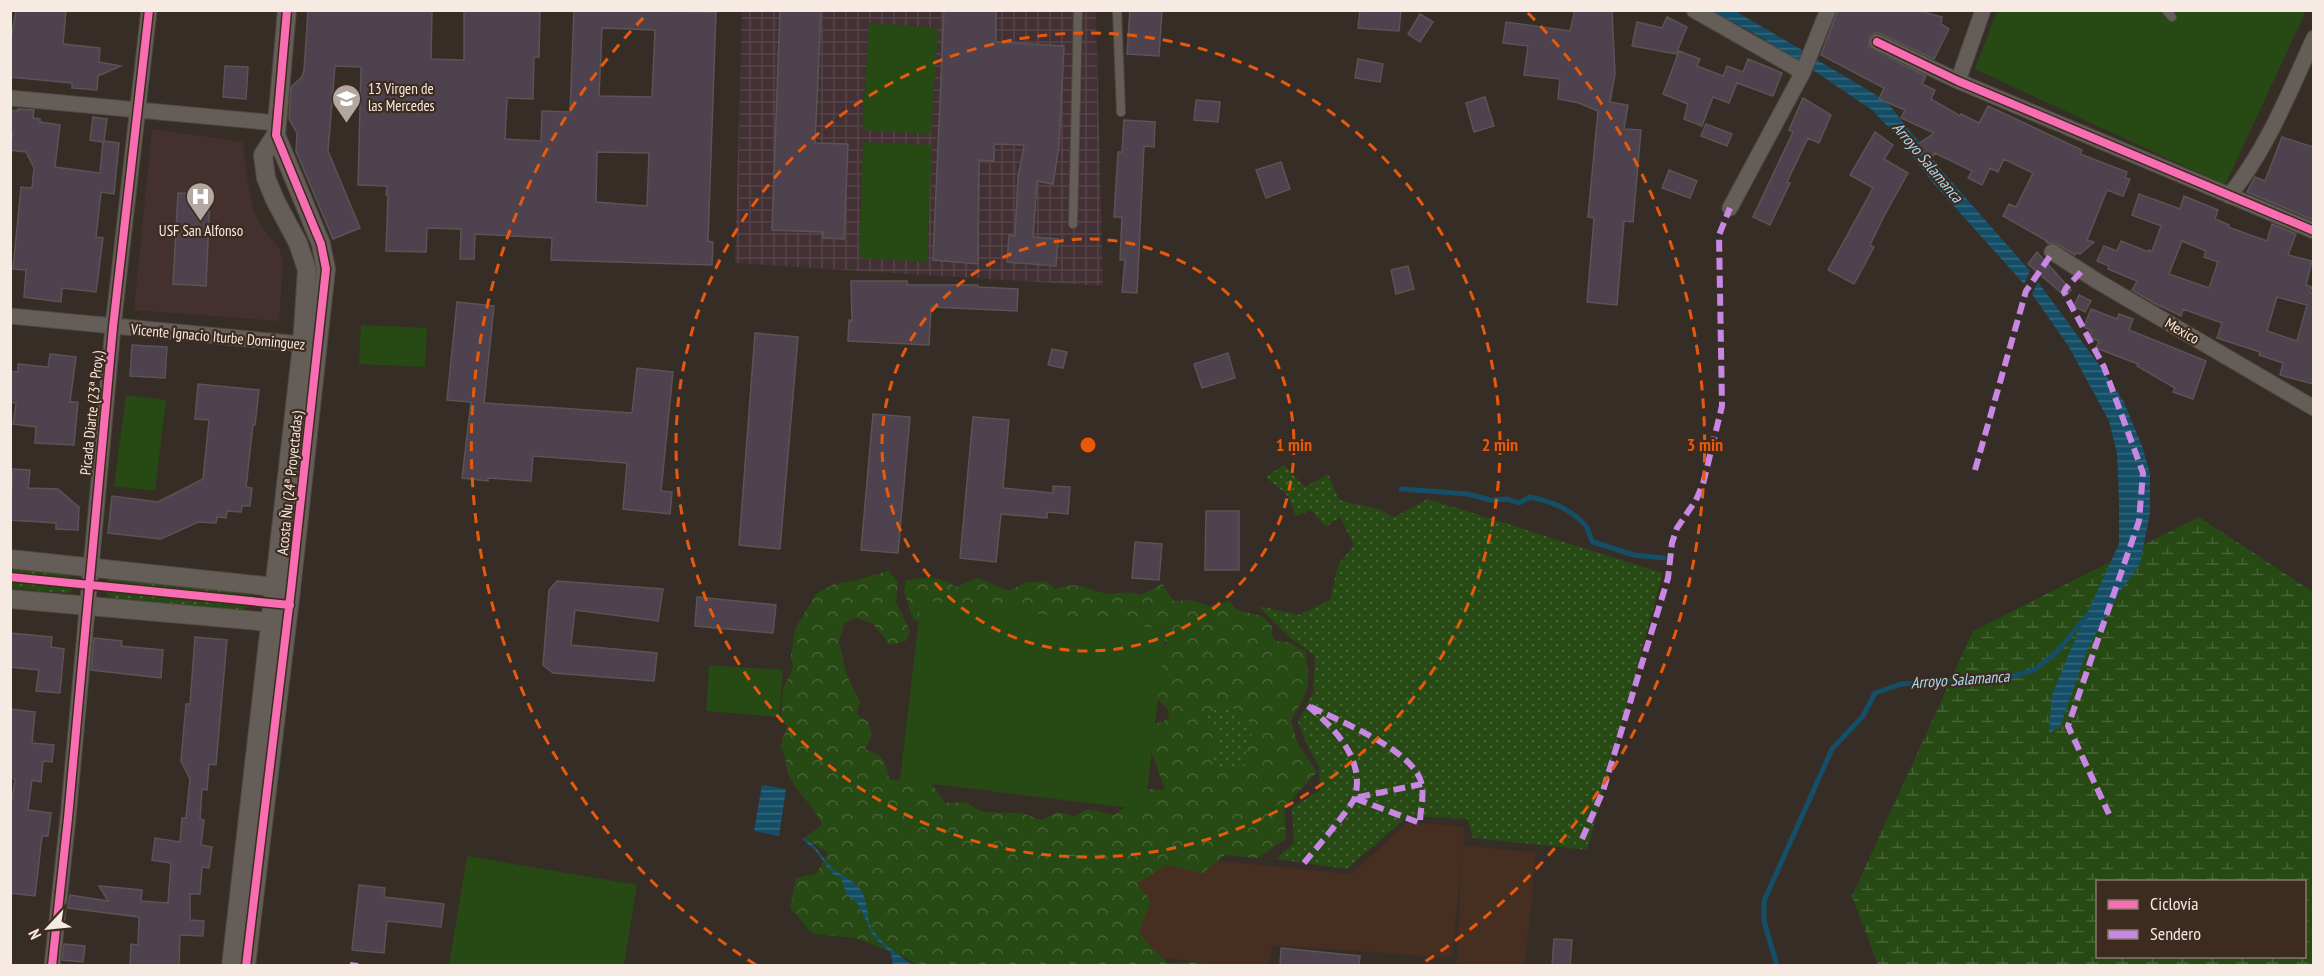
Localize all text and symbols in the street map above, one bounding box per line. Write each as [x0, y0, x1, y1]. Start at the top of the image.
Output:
place label: 13 Virgen de las Mercedes [368, 79, 435, 115]
school or university icon: 13 Virgen de las Mercedes [331, 82, 363, 124]
water label: Arroyo Salamanca [1889, 118, 1968, 207]
hospital icon: USF San Alfonso [185, 180, 217, 222]
place label: USF San Alfonso [159, 221, 243, 240]
street label: Mexico [2162, 313, 2203, 348]
street label: Vicente Ignacio Iturbe Dominguez [129, 319, 306, 354]
street label: Picada Diarte (23ª Proy.) [76, 349, 108, 476]
street label: Acosta Ñu (24ª Proyectadas) [272, 410, 307, 556]
text: 1 min [1276, 433, 1312, 456]
text: 2 min [1482, 433, 1518, 456]
text: 3 min [1687, 433, 1723, 456]
centre of rings [1078, 435, 1098, 455]
water label: Arroyo Salamanca [1910, 665, 2012, 692]
legend [2096, 880, 2306, 958]
text: Ciclovía [2150, 892, 2198, 915]
north arrow [18, 898, 78, 958]
text: Sendero [2150, 922, 2201, 945]
text: N [24, 926, 45, 943]

